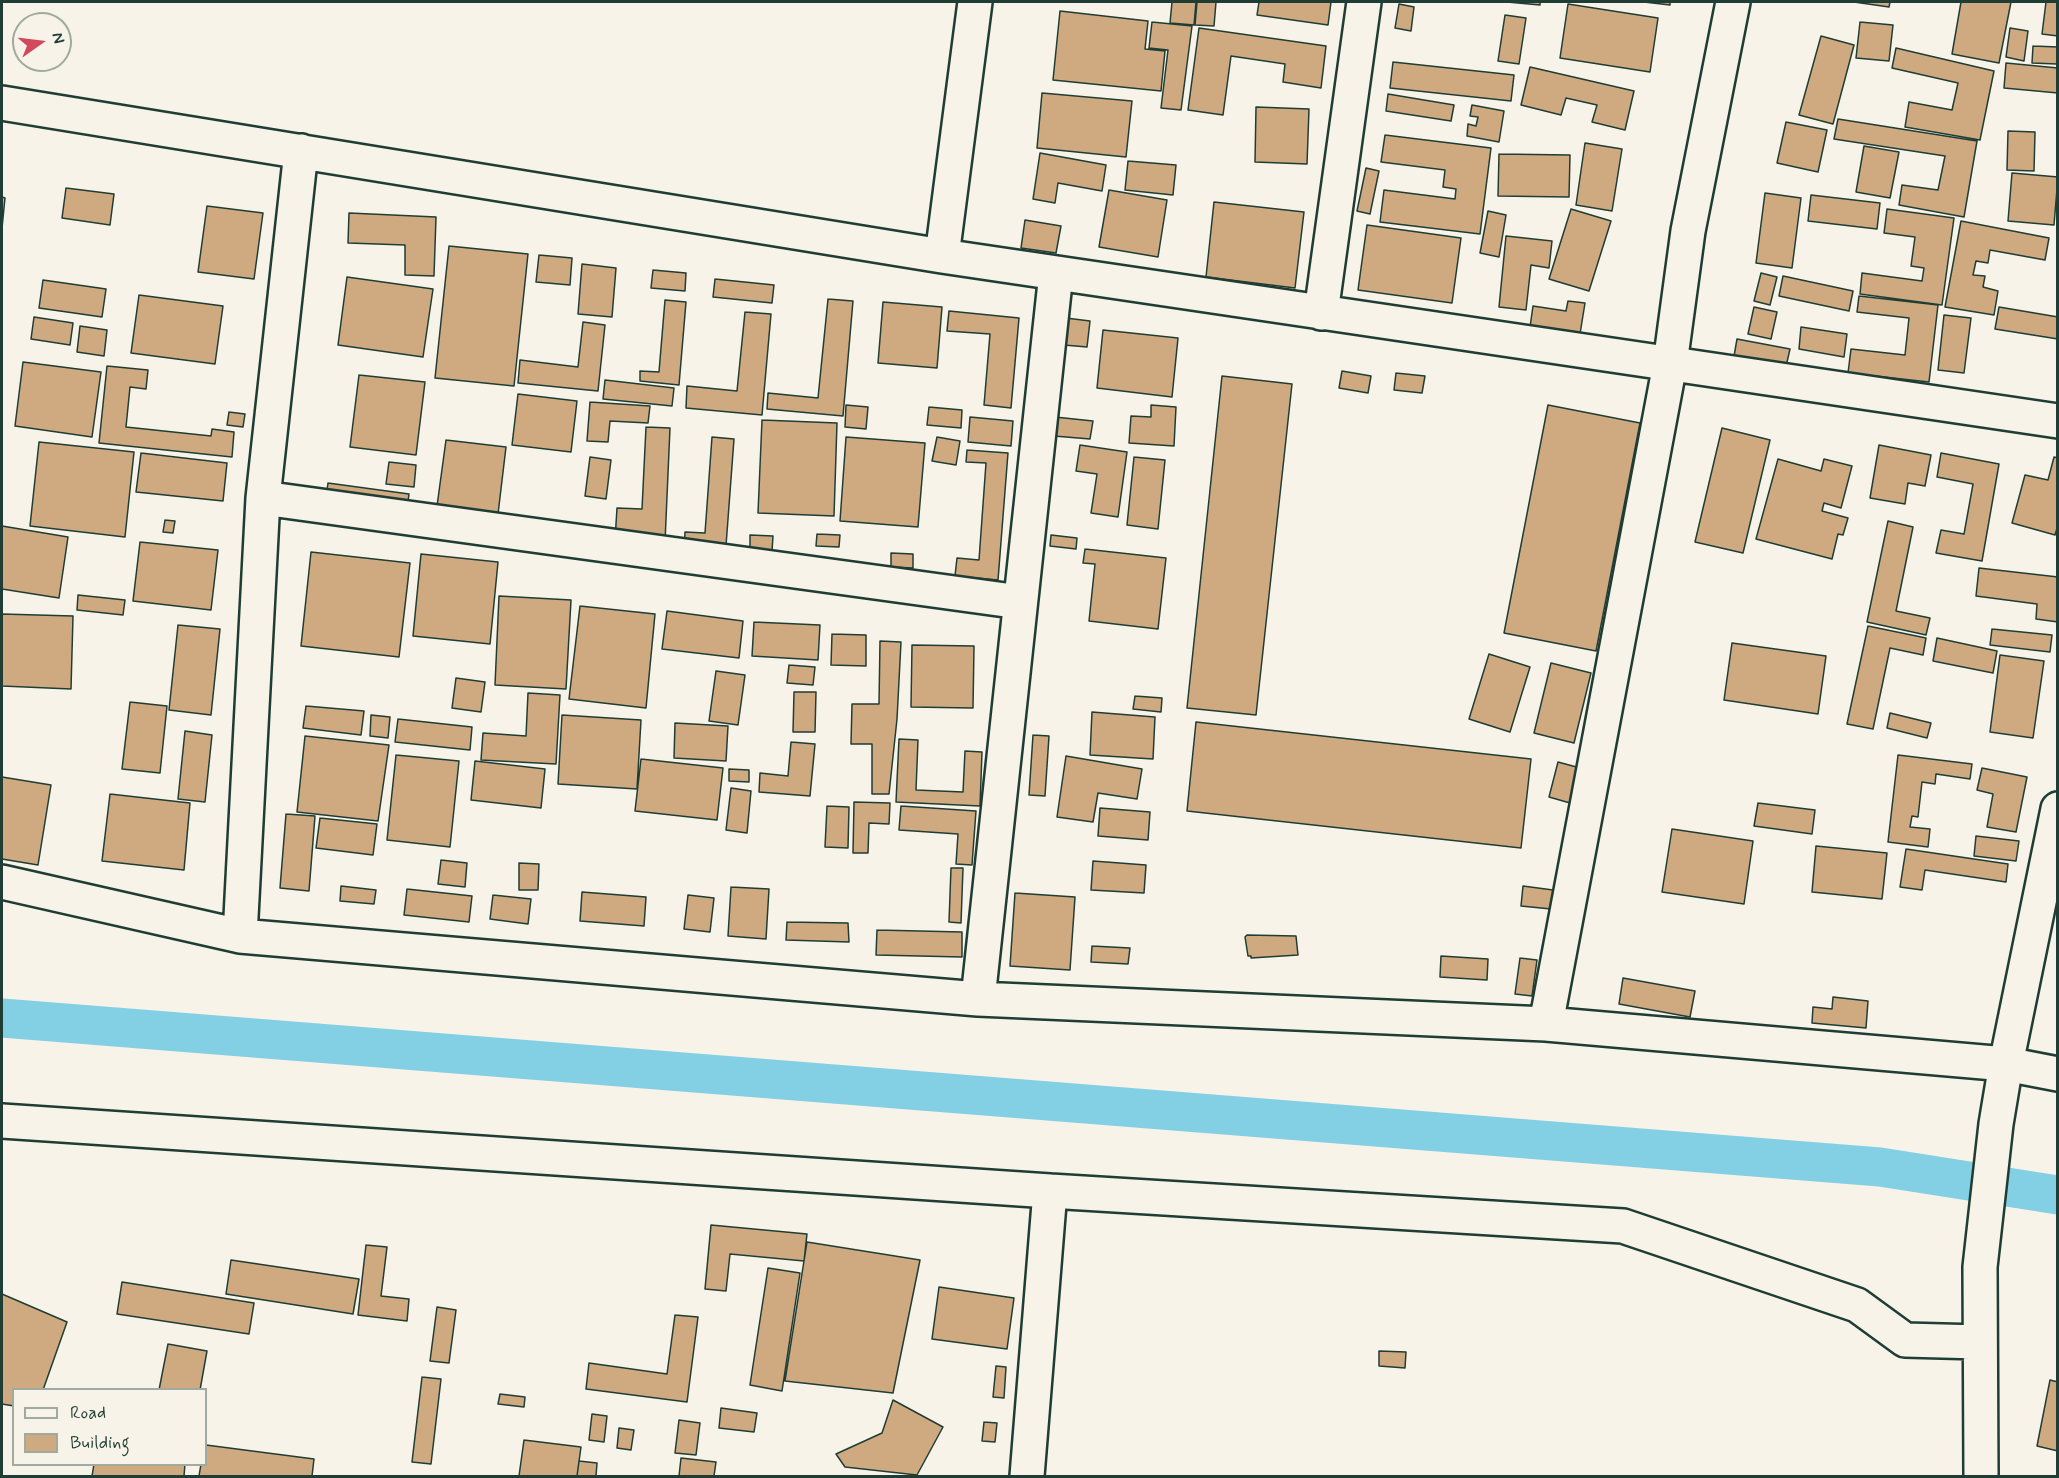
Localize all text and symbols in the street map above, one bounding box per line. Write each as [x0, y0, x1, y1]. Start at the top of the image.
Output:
north arrow [12, 12, 72, 72]
text: N [47, 30, 69, 46]
legend [12, 1388, 207, 1466]
text: Road [70, 1401, 106, 1425]
text: Building [70, 1431, 130, 1455]

